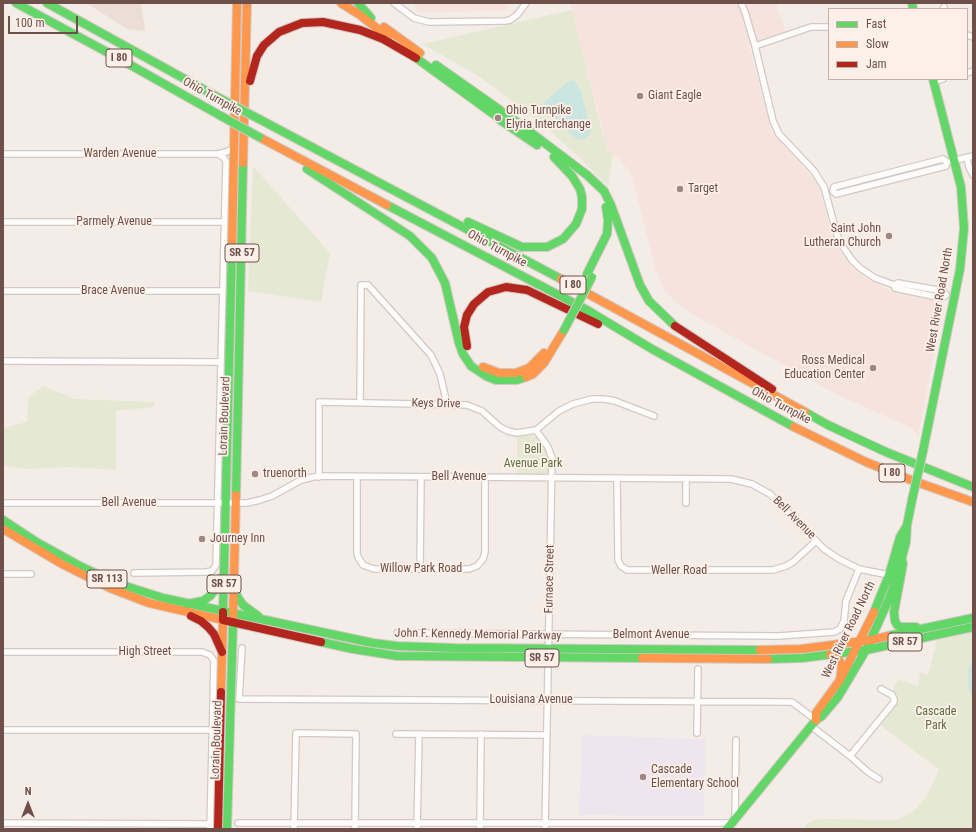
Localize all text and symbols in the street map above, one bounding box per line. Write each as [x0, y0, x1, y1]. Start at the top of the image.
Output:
scale bar [10, 8, 80, 34]
legend [828, 8, 968, 80]
text: 100 m [15, 16, 45, 30]
text: Fast [866, 17, 886, 31]
text: Slow [866, 37, 889, 51]
road number: I 80 [106, 49, 132, 67]
text: Jam [866, 57, 887, 71]
street label: Ohio Turnpike [180, 75, 244, 119]
place label: Giant Eagle [648, 89, 702, 103]
marker: Giant Eagle [635, 91, 645, 101]
place label: Ohio Turnpike Elyria Interchange [506, 104, 591, 132]
marker: Ohio Turnpike Elyria Interchange [493, 113, 503, 123]
street label: Warden Avenue [84, 147, 156, 161]
place label: Target [688, 182, 718, 196]
marker: Target [675, 184, 685, 194]
street label: Parmely Avenue [76, 215, 152, 229]
place label: Saint John Lutheran Church [804, 222, 881, 250]
street label: Ohio Turnpike [465, 227, 529, 271]
marker: Saint John Lutheran Church [884, 231, 894, 241]
road number: SR 57 [225, 244, 259, 262]
street label: West River Road North [924, 246, 956, 354]
road number: I 80 [560, 276, 586, 294]
street label: Brace Avenue [81, 284, 145, 298]
place label: Ross Medical Education Center [784, 354, 865, 382]
marker: Ross Medical Education Center [868, 363, 878, 373]
street label: Lorain Boulevard [216, 376, 234, 456]
street label: Ohio Turnpike [749, 384, 813, 428]
street label: Keys Drive [411, 396, 461, 412]
park label: Bell Avenue Park [504, 443, 562, 471]
road number: I 80 [879, 464, 905, 482]
place label: truenorth [263, 467, 307, 481]
marker: truenorth [250, 469, 260, 479]
street label: Bell Avenue [432, 470, 486, 484]
street label: Bell Avenue [769, 493, 819, 543]
street label: Bell Avenue [102, 496, 156, 510]
place label: Journey Inn [210, 532, 265, 546]
marker: Journey Inn [197, 534, 207, 544]
street label: Furnace Street [542, 545, 558, 613]
street label: Willow Park Road [380, 562, 462, 576]
street label: Weller Road [651, 564, 707, 578]
road number: SR 113 [87, 570, 127, 588]
road number: SR 57 [207, 575, 241, 593]
street label: West River Road North [819, 579, 879, 681]
street label: John F. Kennedy Memorial Parkway [395, 626, 561, 644]
street label: Belmont Avenue [613, 628, 689, 642]
road number: SR 57 [888, 633, 922, 651]
street label: High Street [119, 645, 171, 659]
road number: SR 57 [525, 649, 559, 667]
street label: Louisiana Avenue [489, 693, 573, 707]
street label: Lorain Boulevard [208, 700, 226, 780]
park label: Cascade Park [916, 705, 956, 733]
place label: Cascade Elementary School [651, 763, 739, 791]
marker: Cascade Elementary School [638, 772, 648, 782]
north arrow [8, 784, 48, 824]
text: N [25, 785, 31, 798]

